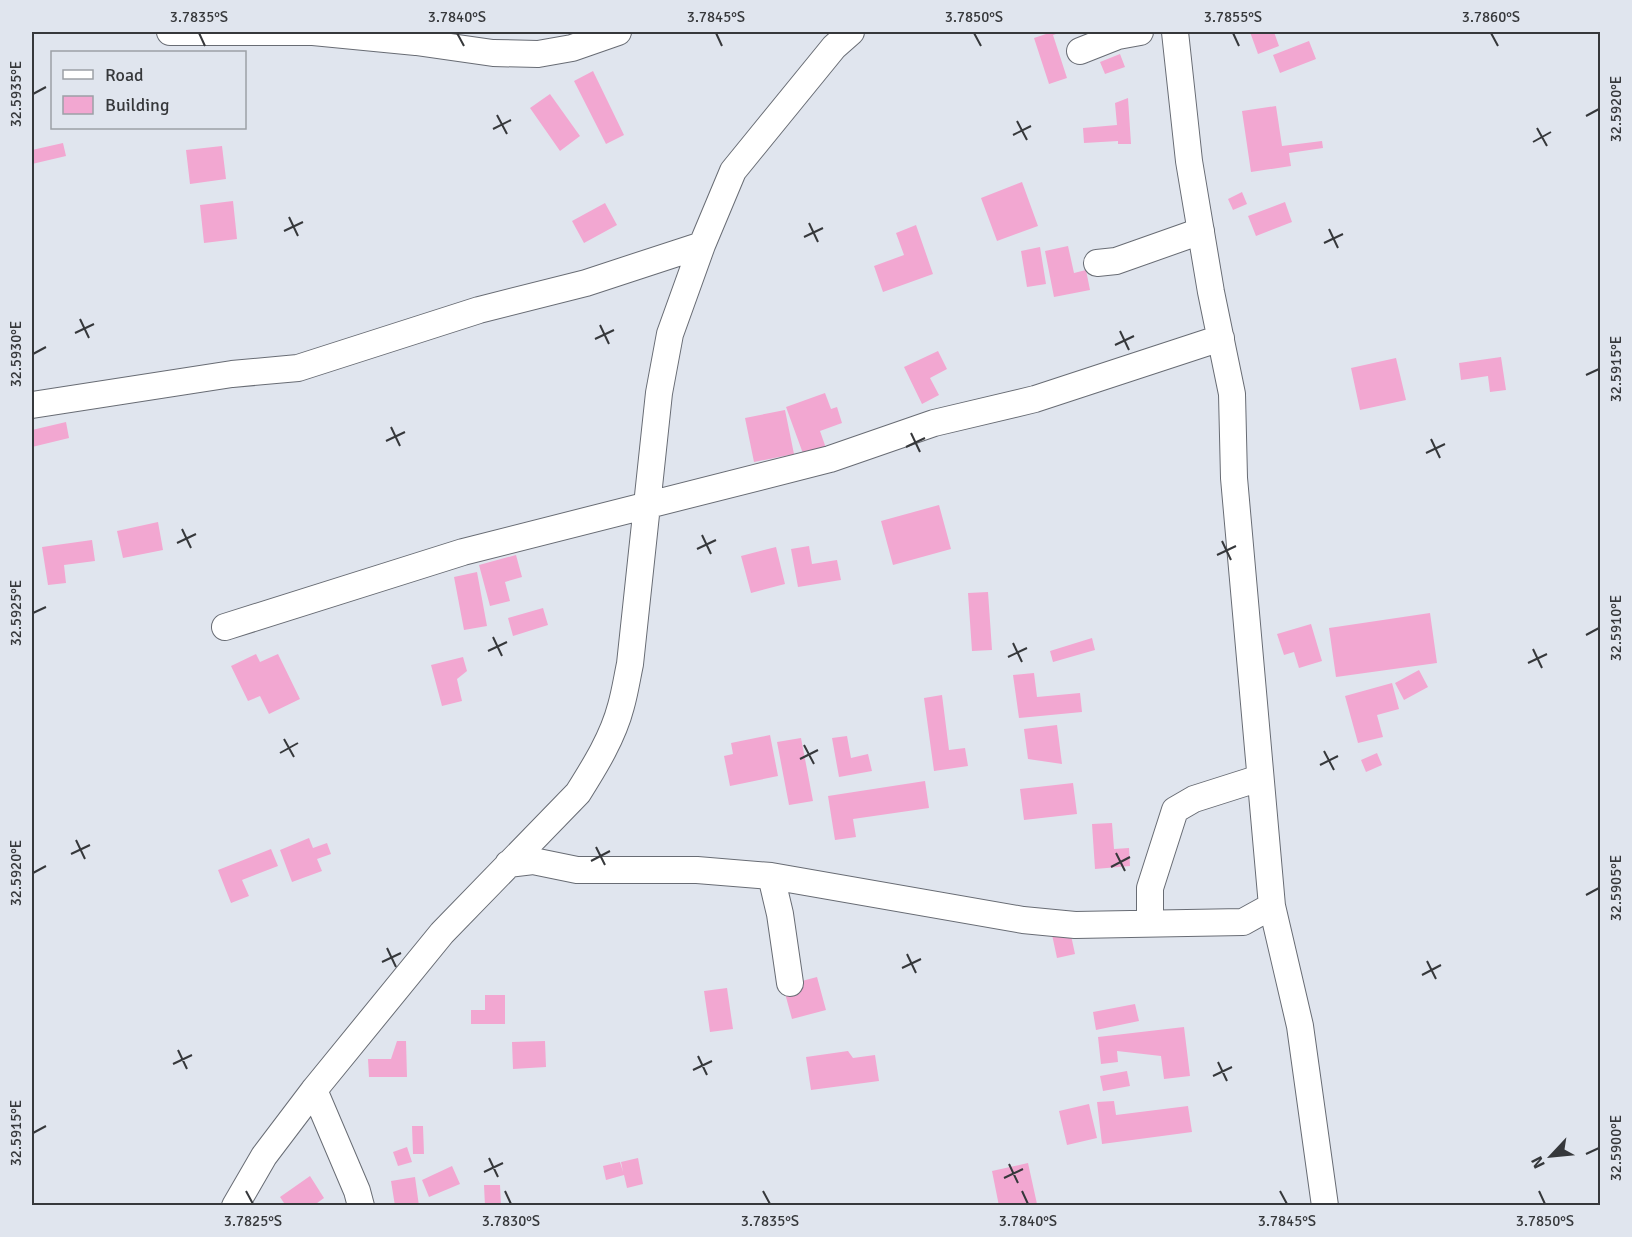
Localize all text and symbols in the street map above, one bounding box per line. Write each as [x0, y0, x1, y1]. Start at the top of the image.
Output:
text: 3.7835°S [170, 8, 228, 26]
text: 3.7840°S [428, 8, 486, 26]
text: 3.7845°S [687, 8, 745, 26]
text: 3.7850°S [945, 8, 1003, 26]
text: 3.7855°S [1204, 8, 1262, 26]
text: 3.7860°S [1462, 8, 1520, 26]
legend [51, 51, 246, 129]
text: 32.5935°E [7, 61, 25, 127]
text: Road [105, 64, 144, 86]
text: 32.5920°E [1607, 76, 1625, 142]
text: Building [105, 94, 169, 116]
text: 32.5930°E [7, 321, 25, 387]
text: 32.5915°E [1607, 336, 1625, 402]
text: 32.5925°E [7, 580, 25, 646]
text: 32.5910°E [1607, 595, 1625, 661]
text: 32.5920°E [7, 840, 25, 906]
text: 32.5905°E [1607, 855, 1625, 921]
text: 32.5915°E [7, 1100, 25, 1166]
text: 32.5900°E [1607, 1115, 1625, 1181]
north arrow [1521, 1126, 1581, 1186]
text: N [1527, 1153, 1550, 1172]
text: 3.7825°S [224, 1212, 282, 1230]
text: 3.7830°S [482, 1212, 540, 1230]
text: 3.7835°S [741, 1212, 799, 1230]
text: 3.7840°S [999, 1212, 1057, 1230]
text: 3.7845°S [1258, 1212, 1316, 1230]
text: 3.7850°S [1516, 1212, 1574, 1230]

